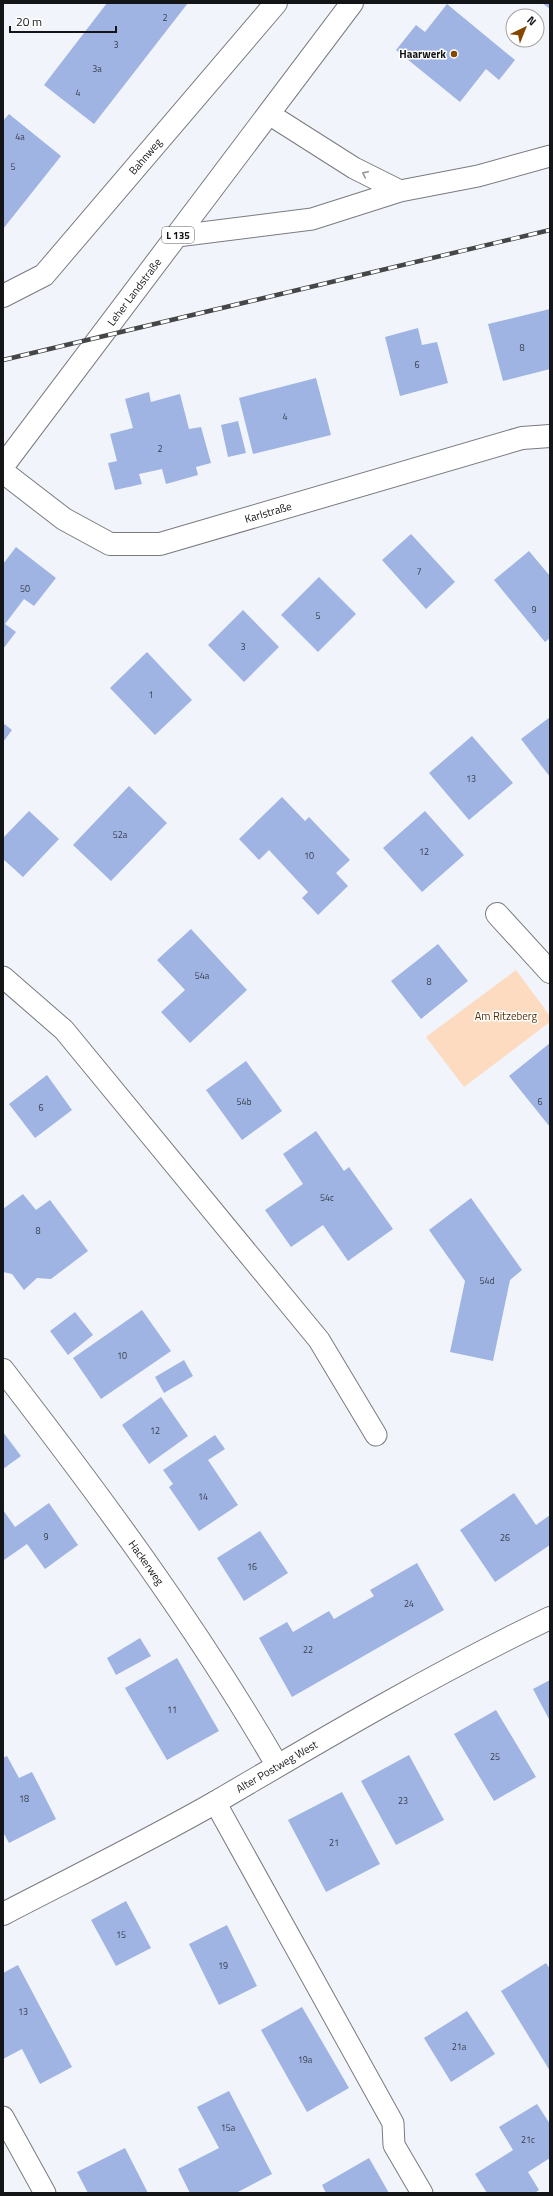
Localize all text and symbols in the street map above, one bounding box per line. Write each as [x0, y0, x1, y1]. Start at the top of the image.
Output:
scale bar [10, 8, 116, 34]
north arrow [505, 8, 545, 48]
house number: 2 [162, 11, 168, 24]
text: 20 m [16, 12, 42, 31]
text: N [524, 12, 540, 29]
house number: 3 [113, 38, 119, 51]
place label: Haarwerk [399, 46, 446, 62]
marker: Haarwerk [449, 49, 459, 59]
house number: 3a [92, 62, 102, 75]
house number: 4 [75, 86, 81, 99]
house number: 4a [15, 130, 25, 143]
street label: Bahnweg [125, 134, 166, 178]
house number: 5 [10, 160, 16, 173]
one-way arrow [362, 171, 369, 179]
road number: L 135 [162, 227, 194, 243]
street label: Leher Landstraße [103, 254, 165, 329]
house number: 8 [519, 341, 525, 354]
house number: 6 [414, 358, 420, 371]
house number: 4 [282, 410, 288, 423]
house number: 2 [157, 442, 163, 455]
street label: Karlstraße [243, 498, 294, 527]
house number: 7 [416, 565, 422, 578]
house number: 50 [20, 582, 30, 595]
house number: 9 [531, 603, 537, 616]
house number: 5 [315, 609, 321, 622]
house number: 3 [240, 640, 246, 653]
house number: 1 [148, 688, 154, 701]
house number: 13 [466, 772, 476, 785]
house number: 52a [113, 828, 128, 841]
house number: 12 [419, 845, 429, 858]
house number: 10 [304, 849, 314, 862]
house number: 54a [195, 969, 210, 982]
house number: 8 [426, 975, 432, 988]
park label: Am Ritzeberg [475, 1008, 538, 1024]
house number: 54b [237, 1095, 252, 1108]
house number: 6 [537, 1095, 543, 1108]
house number: 6 [38, 1101, 44, 1114]
house number: 54c [320, 1191, 334, 1204]
house number: 8 [35, 1224, 41, 1237]
house number: 54d [480, 1274, 495, 1287]
house number: 10 [117, 1349, 127, 1362]
house number: 12 [150, 1424, 160, 1437]
house number: 14 [198, 1490, 208, 1503]
house number: 9 [43, 1530, 49, 1543]
house number: 26 [500, 1531, 510, 1544]
street label: Hackerweg [125, 1537, 168, 1589]
house number: 16 [247, 1560, 257, 1573]
house number: 24 [404, 1597, 414, 1610]
house number: 22 [303, 1643, 313, 1656]
house number: 11 [167, 1703, 177, 1716]
street label: Alter Postweg West [233, 1736, 321, 1797]
house number: 25 [490, 1750, 500, 1763]
house number: 18 [19, 1792, 29, 1805]
house number: 23 [398, 1794, 408, 1807]
house number: 21 [329, 1836, 339, 1849]
house number: 15 [116, 1928, 126, 1941]
house number: 19 [218, 1959, 228, 1972]
house number: 13 [18, 2005, 28, 2018]
house number: 21a [452, 2040, 467, 2053]
house number: 19a [298, 2053, 313, 2066]
house number: 15a [221, 2121, 236, 2134]
house number: 21c [521, 2133, 535, 2146]

